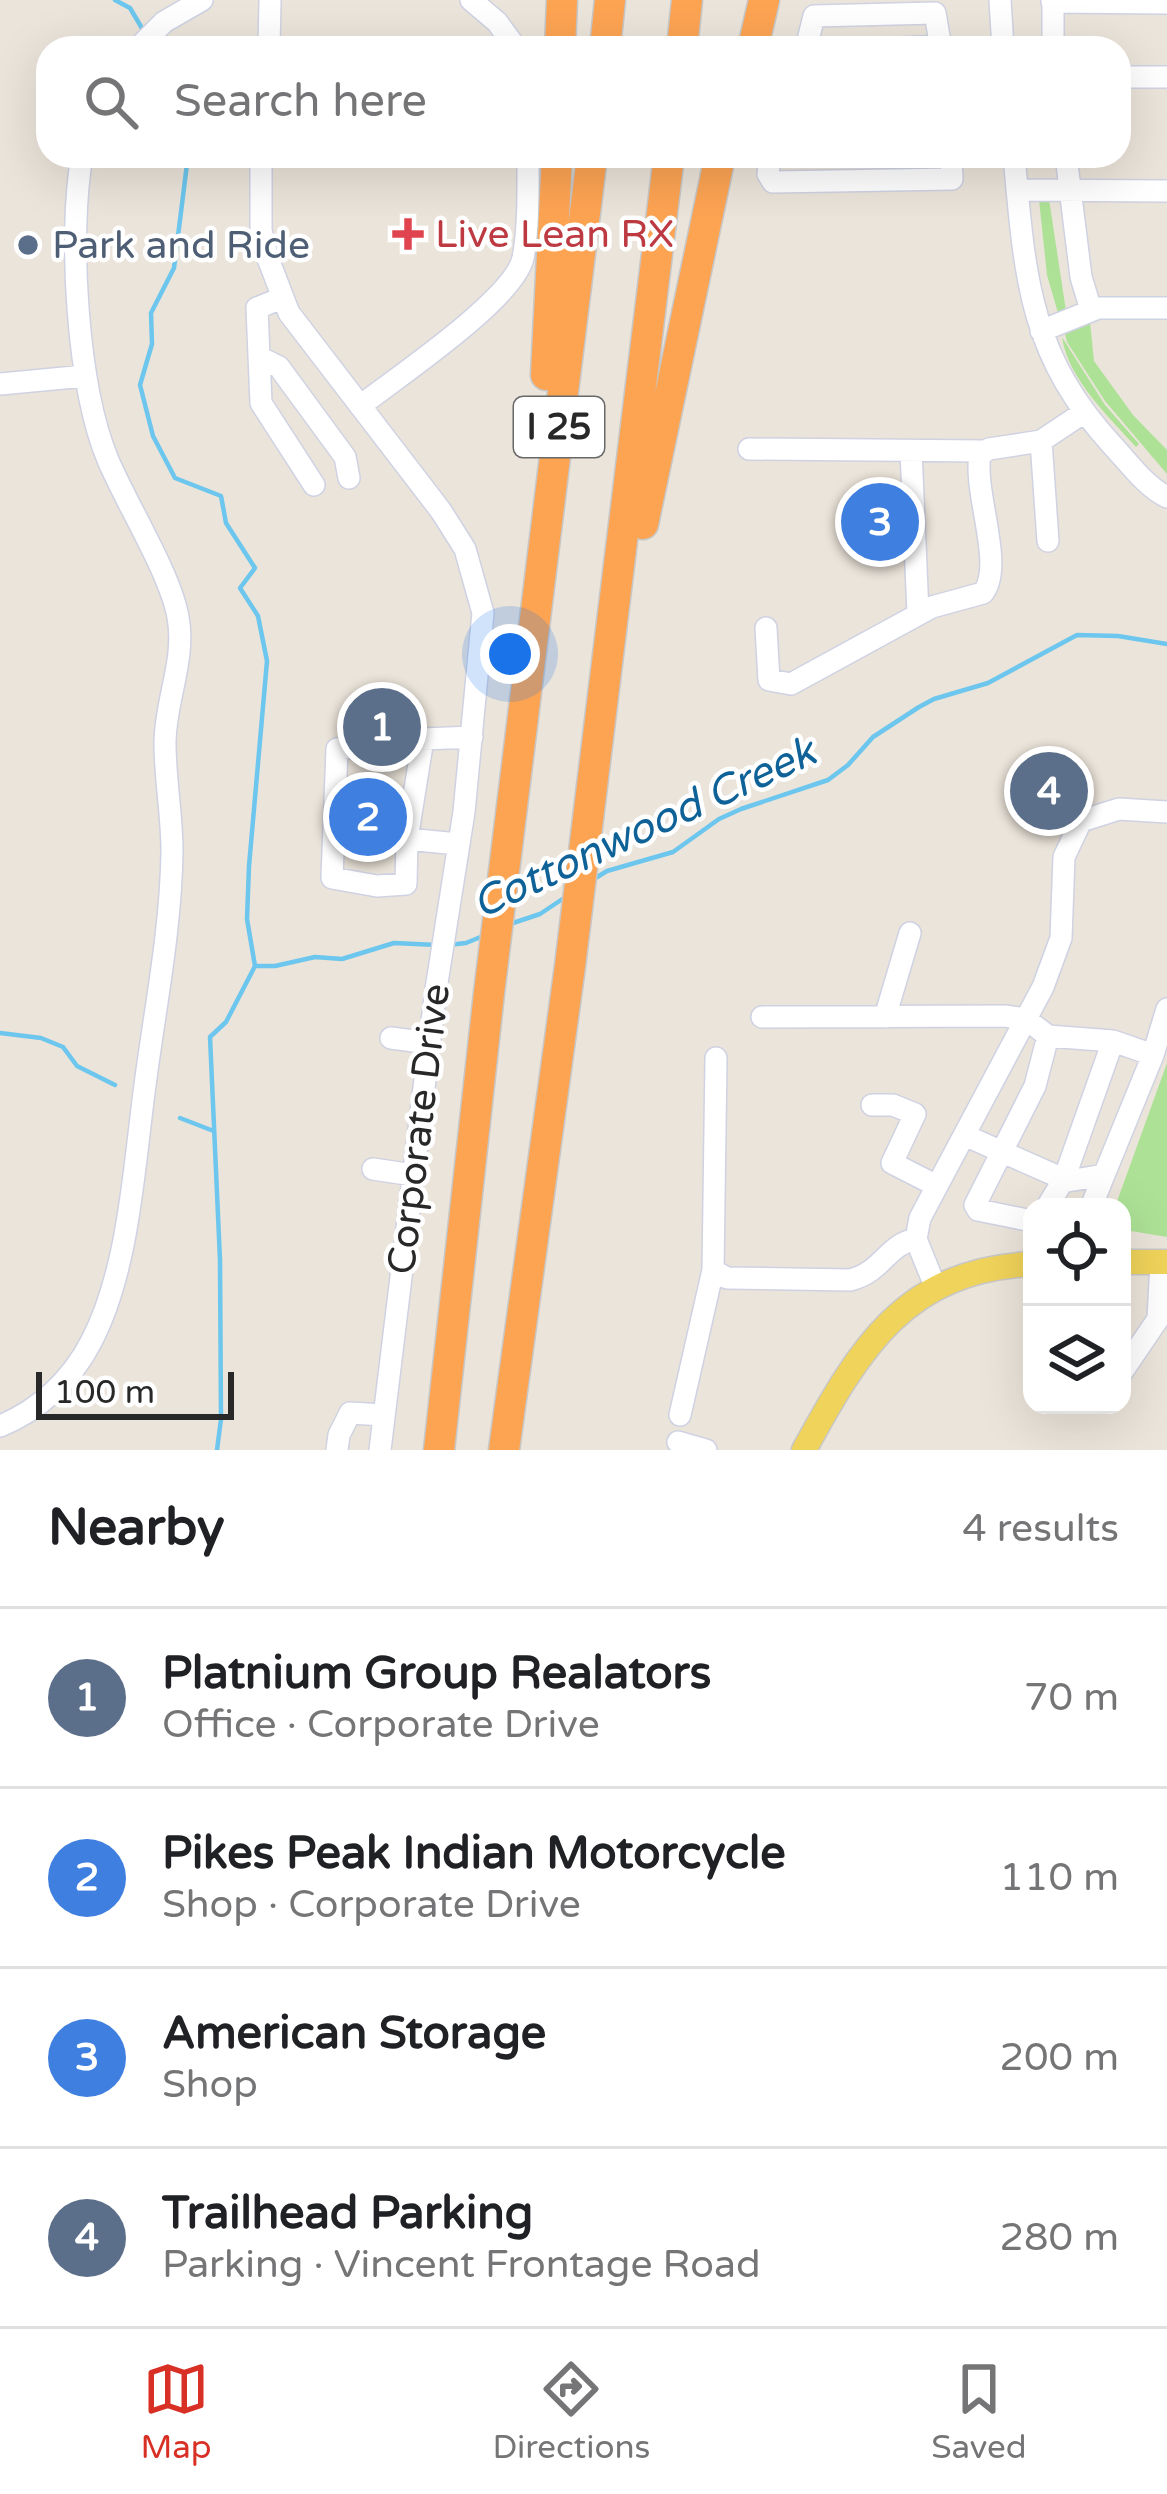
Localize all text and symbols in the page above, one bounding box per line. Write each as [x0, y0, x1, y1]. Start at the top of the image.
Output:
search box [36, 36, 1131, 168]
icon: search [78, 69, 144, 135]
text: Search here [174, 75, 427, 129]
place label: Live Lean RX [435, 211, 674, 258]
marker: Live Lean RX [392, 218, 424, 250]
place label: Park and Ride [52, 222, 310, 269]
marker: Park and Ride [15, 232, 41, 258]
road number: I 25 [514, 397, 604, 457]
pin: 3 [841, 477, 919, 567]
your location [480, 624, 540, 684]
pin: 1 [343, 682, 421, 772]
water label: Cottonwood Creek [464, 725, 826, 930]
pin: 4 [1010, 746, 1088, 836]
pin: 2 [329, 772, 407, 862]
street label: Corporate Drive [378, 981, 460, 1277]
map controls [1023, 1198, 1131, 1414]
button: locate [1023, 1198, 1131, 1306]
button: layers [1023, 1306, 1131, 1414]
scale bar [36, 1366, 234, 1419]
text: 100 m [54, 1373, 155, 1412]
text: Nearby [48, 1497, 225, 1559]
text: 4 results [962, 1505, 1119, 1552]
text: Platnium Group Realators [162, 1647, 711, 1701]
text: 1 [75, 1674, 99, 1721]
text: 70 m [1024, 1674, 1119, 1721]
text: Office · Corporate Drive [162, 1701, 600, 1748]
text: Pikes Peak Indian Motorcycle [162, 1827, 786, 1881]
text: 2 [75, 1854, 99, 1901]
text: 110 m [1000, 1854, 1119, 1901]
text: Shop · Corporate Drive [162, 1881, 581, 1928]
text: American Storage [162, 2007, 546, 2061]
text: 3 [75, 2034, 99, 2081]
text: 200 m [1000, 2034, 1119, 2081]
text: Shop [162, 2061, 258, 2108]
text: Trailhead Parking [162, 2187, 533, 2241]
text: 4 [75, 2214, 99, 2261]
text: 280 m [1000, 2214, 1119, 2261]
text: Parking · Vincent Frontage Road [162, 2241, 761, 2288]
tab: Map [140, 2356, 212, 2467]
tab: Directions [492, 2356, 650, 2467]
tab: Saved [931, 2356, 1027, 2467]

